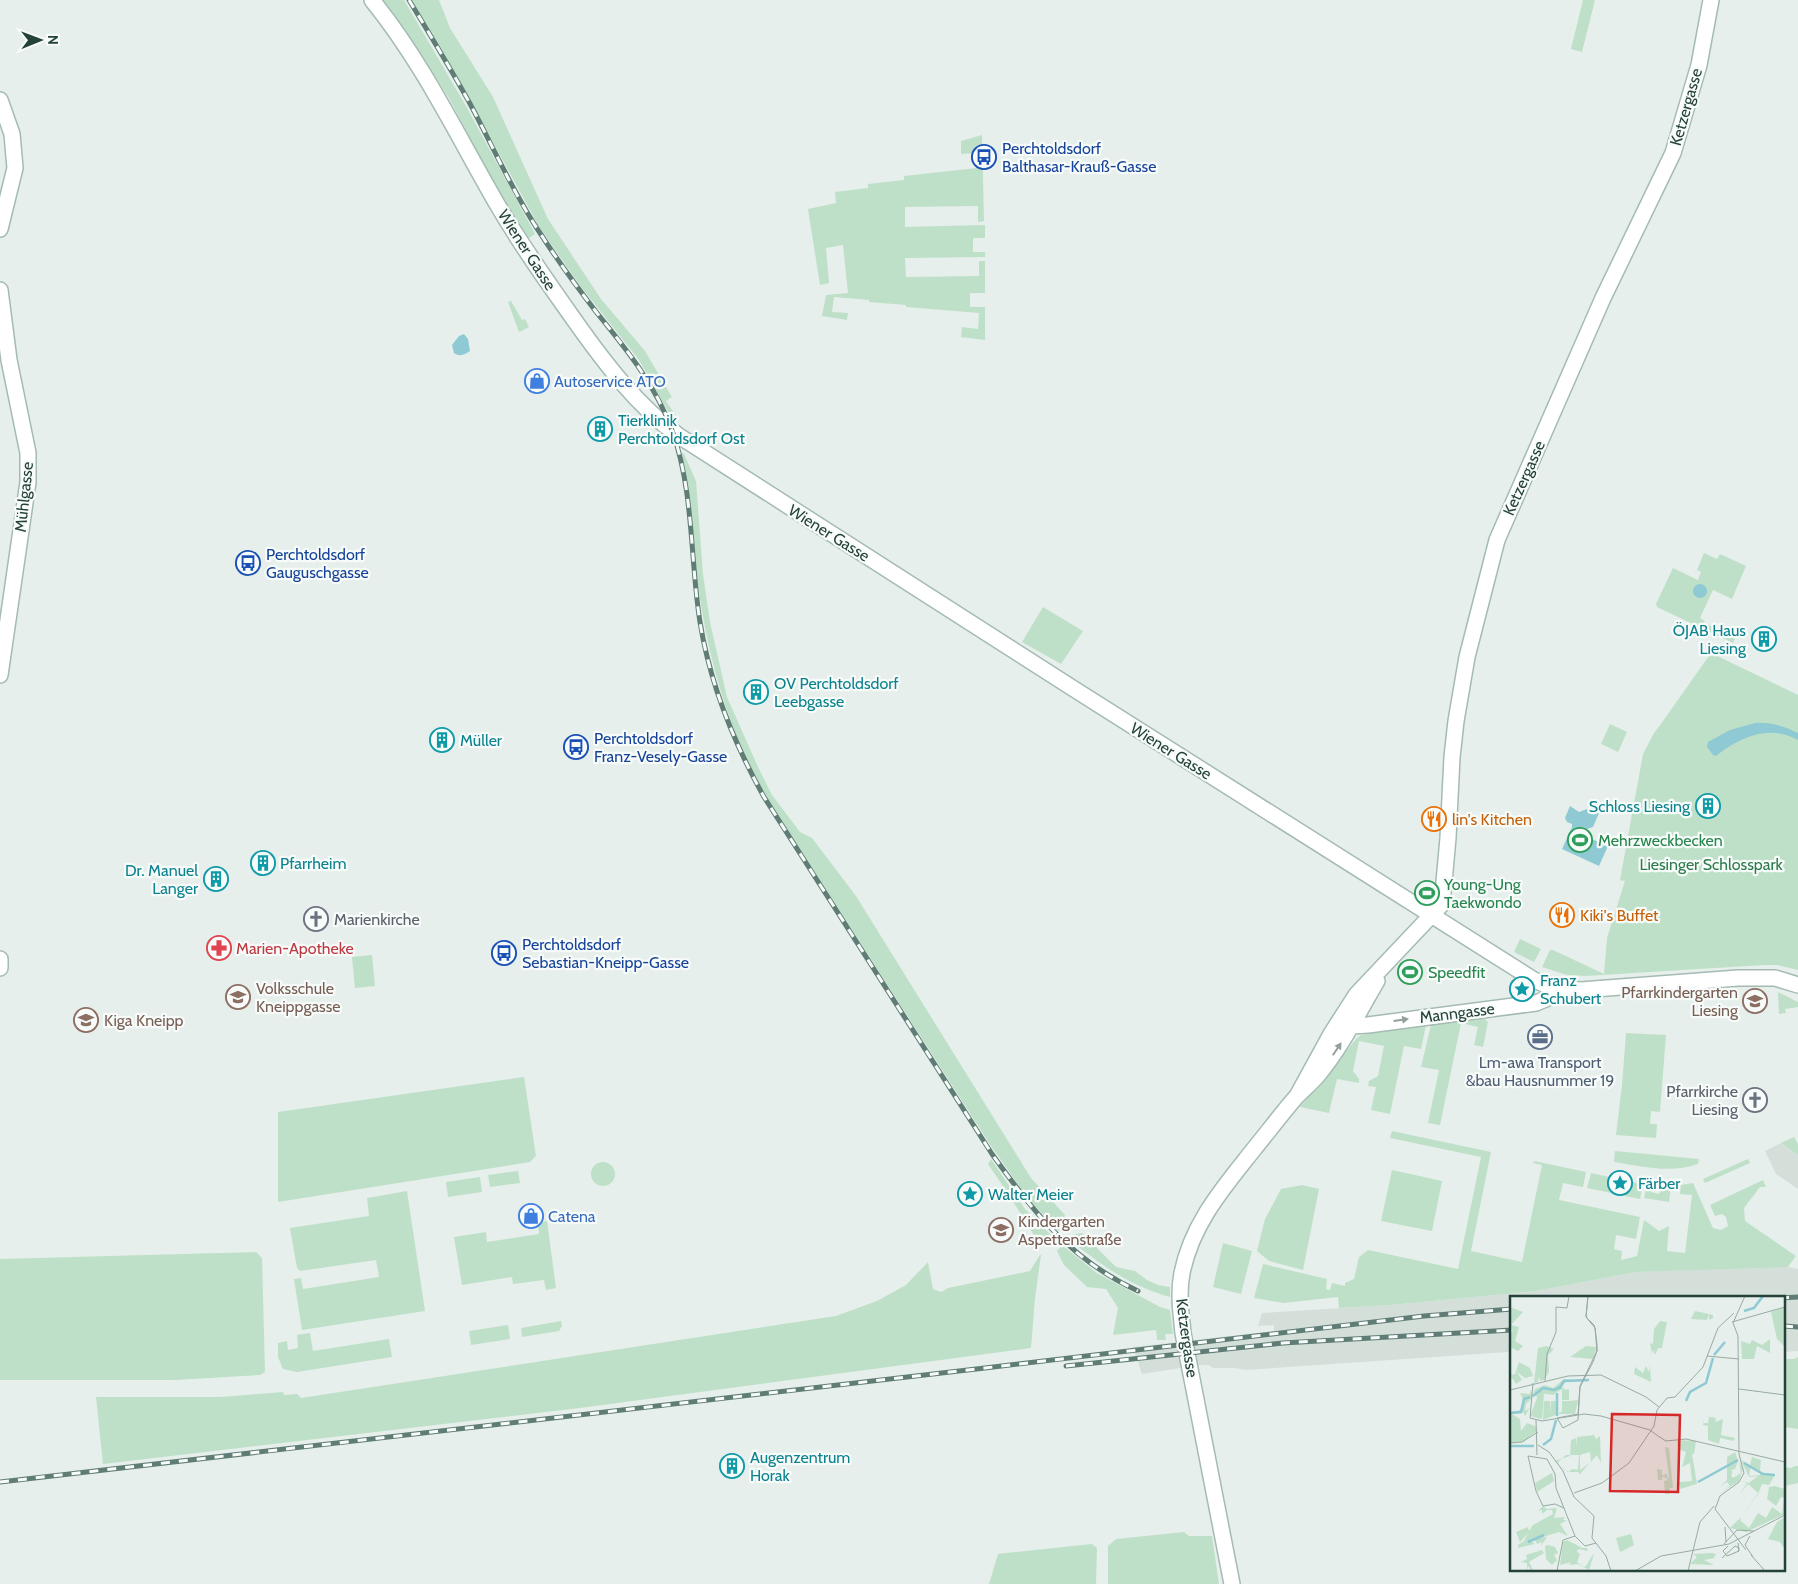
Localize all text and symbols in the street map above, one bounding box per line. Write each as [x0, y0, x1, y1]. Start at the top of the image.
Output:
north arrow [15, 15, 65, 65]
text: N [44, 35, 62, 45]
street label: Ketzergasse [1666, 66, 1706, 148]
place label: Perchtoldsdorf Balthasar-Krauß-Gasse [1002, 139, 1156, 176]
bus stop icon: Perchtoldsdorf Balthasar-Krauß-Gasse [971, 144, 997, 170]
street label: Wiener Gasse [494, 206, 560, 294]
shop icon: Autoservice ATO [524, 368, 550, 394]
place label: Autoservice ATO [554, 372, 666, 391]
place label: Tierklinik Perchtoldsdorf Ost [618, 411, 746, 448]
building icon: Tierklinik Perchtoldsdorf Ost [587, 416, 613, 442]
street label: Ketzergasse [1499, 438, 1549, 518]
street label: Mühlgasse [11, 461, 37, 533]
street label: Wiener Gasse [785, 500, 873, 566]
place label: Perchtoldsdorf Gauguschgasse [266, 545, 369, 582]
bus stop icon: Perchtoldsdorf Gauguschgasse [235, 550, 261, 576]
place label: ÖJAB Haus Liesing [1673, 621, 1747, 658]
building icon: ÖJAB Haus Liesing [1751, 626, 1777, 652]
place label: OV Perchtoldsdorf Leebgasse [774, 674, 899, 711]
building icon: OV Perchtoldsdorf Leebgasse [743, 679, 769, 705]
street label: Wiener Gasse [1127, 718, 1215, 784]
building icon: Müller [429, 727, 455, 753]
place label: Perchtoldsdorf Franz-Vesely-Gasse [594, 729, 727, 766]
place label: Müller [460, 731, 503, 750]
bus stop icon: Perchtoldsdorf Franz-Vesely-Gasse [563, 734, 589, 760]
building icon: Schloss Liesing [1695, 793, 1721, 819]
place label: Schloss Liesing [1589, 797, 1691, 816]
restaurant icon: lin's Kitchen [1421, 806, 1447, 832]
place label: lin's Kitchen [1452, 810, 1532, 829]
sports icon: Mehrzweckbecken [1567, 827, 1593, 853]
place label: Mehrzweckbecken [1598, 831, 1723, 850]
building icon: Pfarrheim [250, 850, 276, 876]
place label: Pfarrheim [280, 854, 346, 873]
park label: Liesinger Schlosspark [1639, 855, 1783, 874]
place label: Dr. Manuel Langer [125, 861, 199, 898]
building icon: Dr. Manuel Langer [203, 866, 229, 892]
place label: Young-Ung Taekwondo [1443, 875, 1522, 912]
sports icon: Young-Ung Taekwondo [1414, 880, 1440, 906]
restaurant icon: Kiki's Buffet [1549, 902, 1575, 928]
church icon: Marienkirche [303, 906, 329, 932]
place label: Kiki's Buffet [1580, 906, 1659, 925]
place label: Marienkirche [334, 910, 420, 929]
pharmacy icon: Marien-Apotheke [206, 935, 232, 961]
place label: Perchtoldsdorf Sebastian-Kneipp-Gasse [522, 935, 689, 972]
place label: Marien-Apotheke [236, 939, 354, 958]
bus stop icon: Perchtoldsdorf Sebastian-Kneipp-Gasse [491, 940, 517, 966]
sports icon: Speedfit [1397, 959, 1423, 985]
place label: Speedfit [1428, 963, 1486, 982]
place label: Franz Schubert [1540, 971, 1602, 1008]
place icon: Franz Schubert [1509, 976, 1535, 1002]
place label: Volksschule Kneippgasse [256, 979, 341, 1016]
place label: Pfarrkindergarten Liesing [1621, 983, 1739, 1020]
school or university icon: Volksschule Kneippgasse [225, 984, 251, 1010]
school or university icon: Pfarrkindergarten Liesing [1742, 988, 1768, 1014]
street label: Manngasse [1418, 999, 1496, 1027]
school or university icon: Kiga Kneipp [73, 1007, 99, 1033]
place label: Kiga Kneipp [104, 1011, 184, 1030]
one-way arrow [1393, 1016, 1409, 1024]
office icon: Lm-awa Transport &bau Hausnummer 19 [1527, 1024, 1553, 1050]
one-way arrow [1332, 1042, 1342, 1055]
place label: Lm-awa Transport &bau Hausnummer 19 [1466, 1053, 1614, 1090]
place label: Pfarrkirche Liesing [1666, 1082, 1739, 1119]
church icon: Pfarrkirche Liesing [1742, 1087, 1768, 1113]
place icon: Färber [1607, 1170, 1633, 1196]
place label: Färber [1638, 1174, 1681, 1193]
place icon: Walter Meier [957, 1181, 983, 1207]
place label: Walter Meier [988, 1185, 1075, 1204]
shop icon: Catena [518, 1203, 544, 1229]
place label: Catena [548, 1207, 596, 1226]
place label: Kindergarten Aspettenstraße [1018, 1212, 1121, 1249]
school or university icon: Kindergarten Aspettenstraße [988, 1217, 1014, 1243]
inset map [1510, 1296, 1786, 1572]
street label: Ketzergasse [1172, 1297, 1202, 1379]
place label: Augenzentrum Horak [750, 1448, 850, 1485]
building icon: Augenzentrum Horak [719, 1453, 745, 1479]

